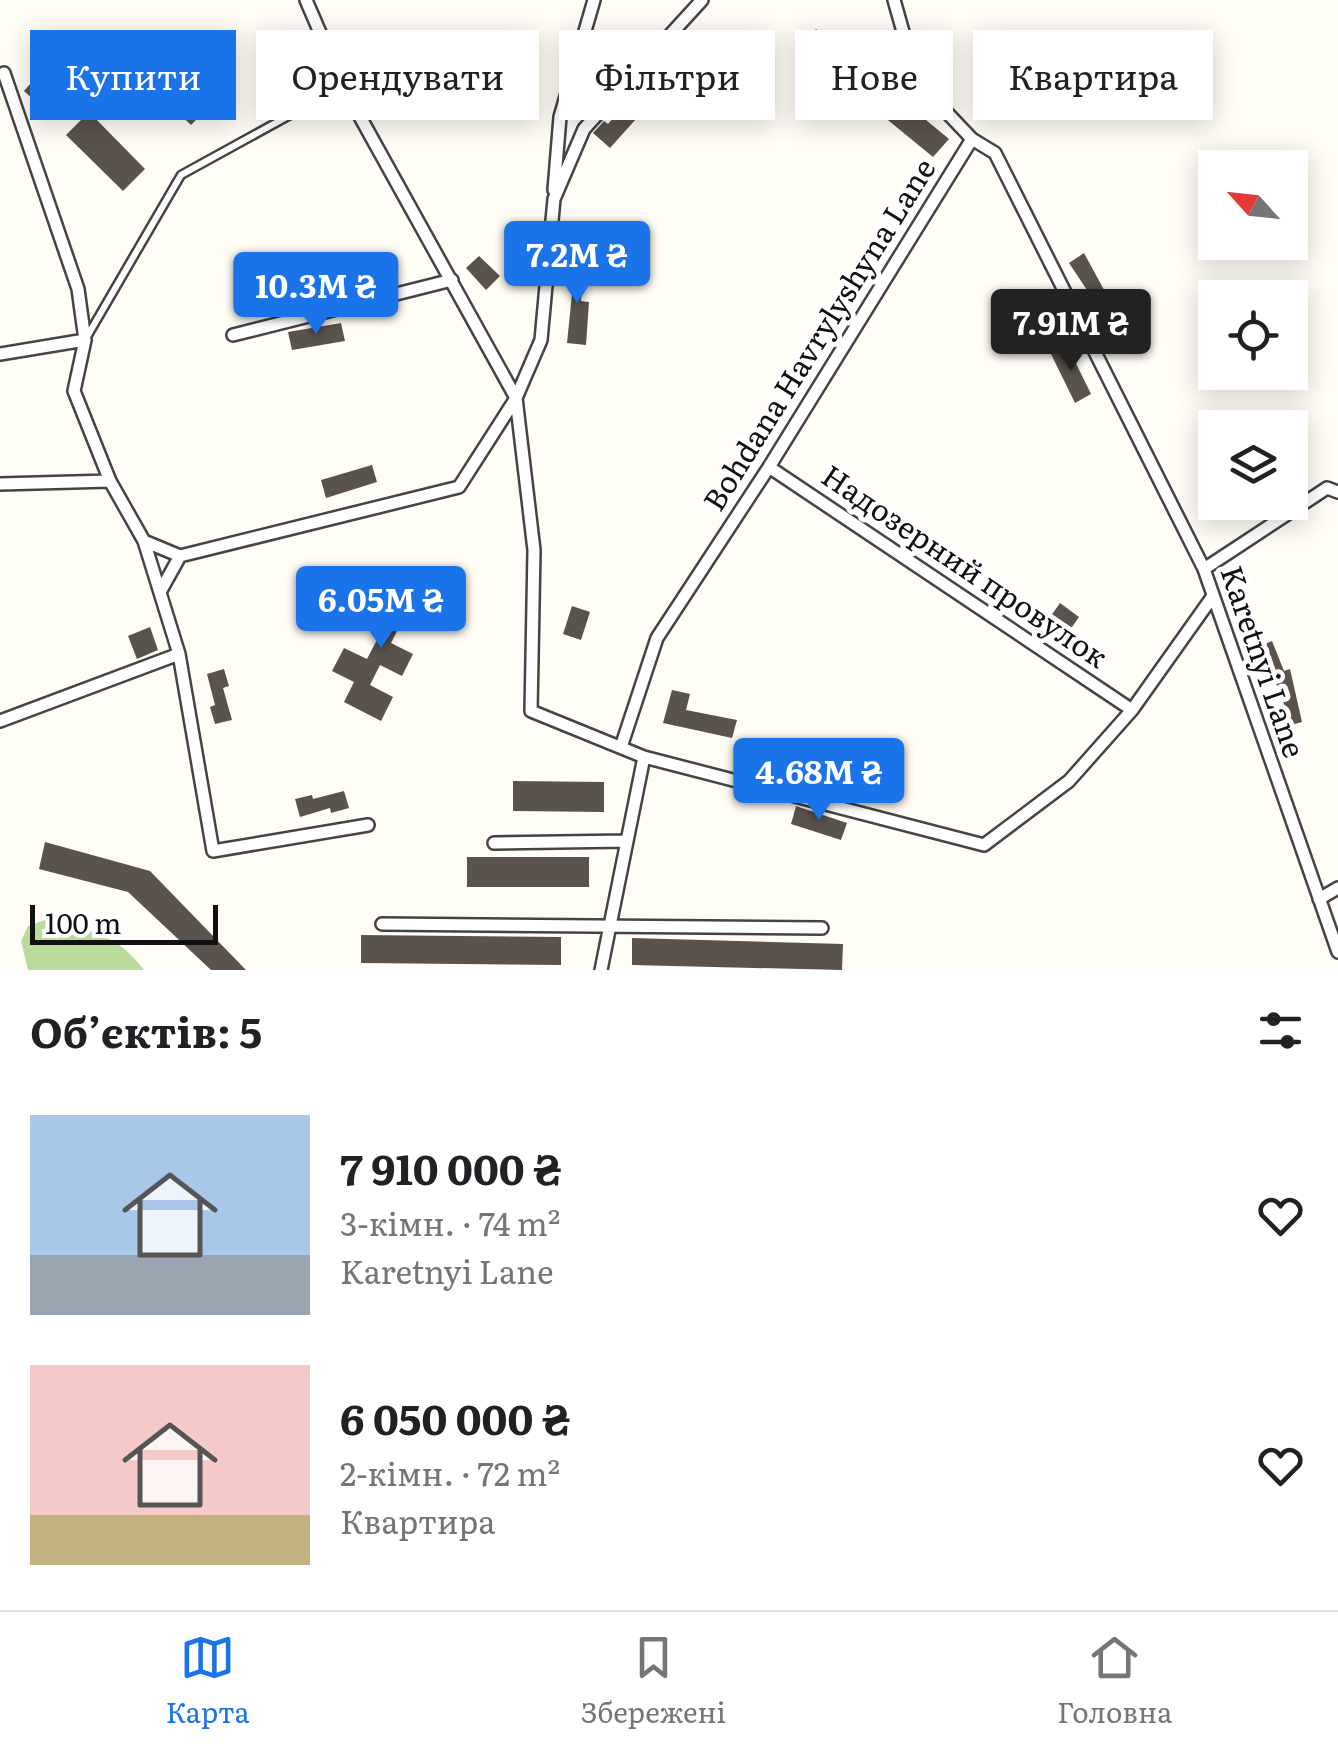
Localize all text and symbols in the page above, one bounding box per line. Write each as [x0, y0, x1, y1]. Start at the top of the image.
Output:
chip: Купити [30, 30, 236, 120]
chip: Орендувати [256, 30, 539, 120]
chip: Фільтри [559, 30, 775, 120]
chip: Нове [795, 30, 953, 120]
chip: Квартира [973, 30, 1213, 120]
street label: Bohdana Havrylyshyna Lane [691, 149, 944, 518]
north arrow [1198, 150, 1308, 260]
map controls [1198, 150, 1308, 520]
pin: 7.2M ₴ [496, 221, 658, 306]
text: 7.2M ₴ [526, 229, 628, 277]
pin: 10.3M ₴ [224, 252, 408, 337]
text: 10.3M ₴ [255, 260, 377, 308]
button: locate [1198, 280, 1308, 390]
pin: 7.91M ₴ [979, 289, 1163, 374]
text: 7.91M ₴ [1013, 297, 1129, 345]
button: layers [1198, 410, 1308, 520]
street label: Надозерний провулок [814, 452, 1118, 677]
street label: Karetnyi Lane [1211, 559, 1318, 763]
pin: 6.05M ₴ [289, 566, 473, 651]
text: 6.05M ₴ [318, 574, 444, 622]
pin: 4.68M ₴ [727, 738, 911, 823]
text: 4.68M ₴ [755, 746, 883, 794]
scale bar [30, 900, 218, 944]
text: 100 m [45, 901, 122, 943]
text: Об’єктів: 5 [30, 999, 262, 1061]
icon: filters [1253, 1003, 1308, 1058]
text: 7 910 000 ₴ [340, 1136, 562, 1198]
icon: home [110, 1155, 230, 1275]
icon: heart [1253, 1188, 1308, 1243]
text: 3-кімн. · 74 m² [340, 1198, 560, 1246]
text: Karetnyi Lane [340, 1246, 554, 1294]
text: 6 050 000 ₴ [340, 1386, 571, 1448]
icon: home [110, 1405, 230, 1525]
icon: heart [1253, 1438, 1308, 1493]
text: 2-кімн. · 72 m² [340, 1448, 560, 1496]
text: Квартира [340, 1496, 496, 1544]
tab: Карта [166, 1630, 250, 1732]
tab: Збережені [581, 1630, 726, 1732]
tab: Головна [1057, 1630, 1172, 1732]

